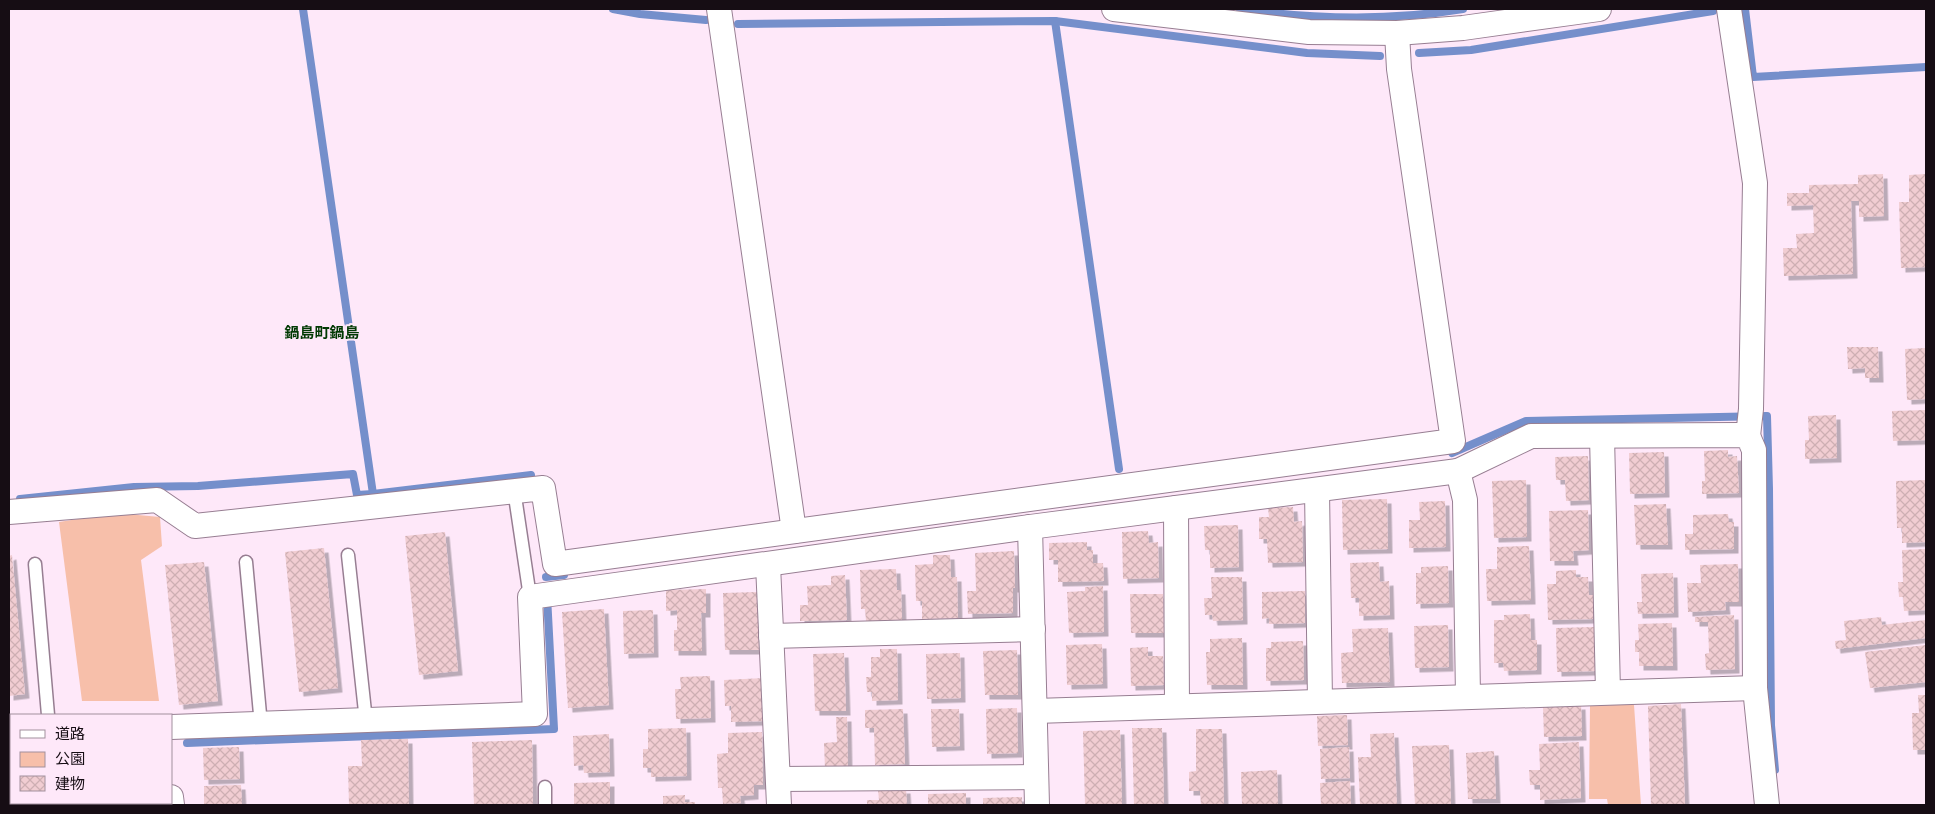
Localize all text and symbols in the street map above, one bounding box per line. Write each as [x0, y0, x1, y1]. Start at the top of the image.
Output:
district label: 鍋島町鍋島 [283, 324, 360, 341]
legend [10, 714, 172, 804]
text: 道路 [55, 726, 85, 742]
text: 公園 [55, 751, 85, 767]
text: 建物 [55, 776, 85, 792]

